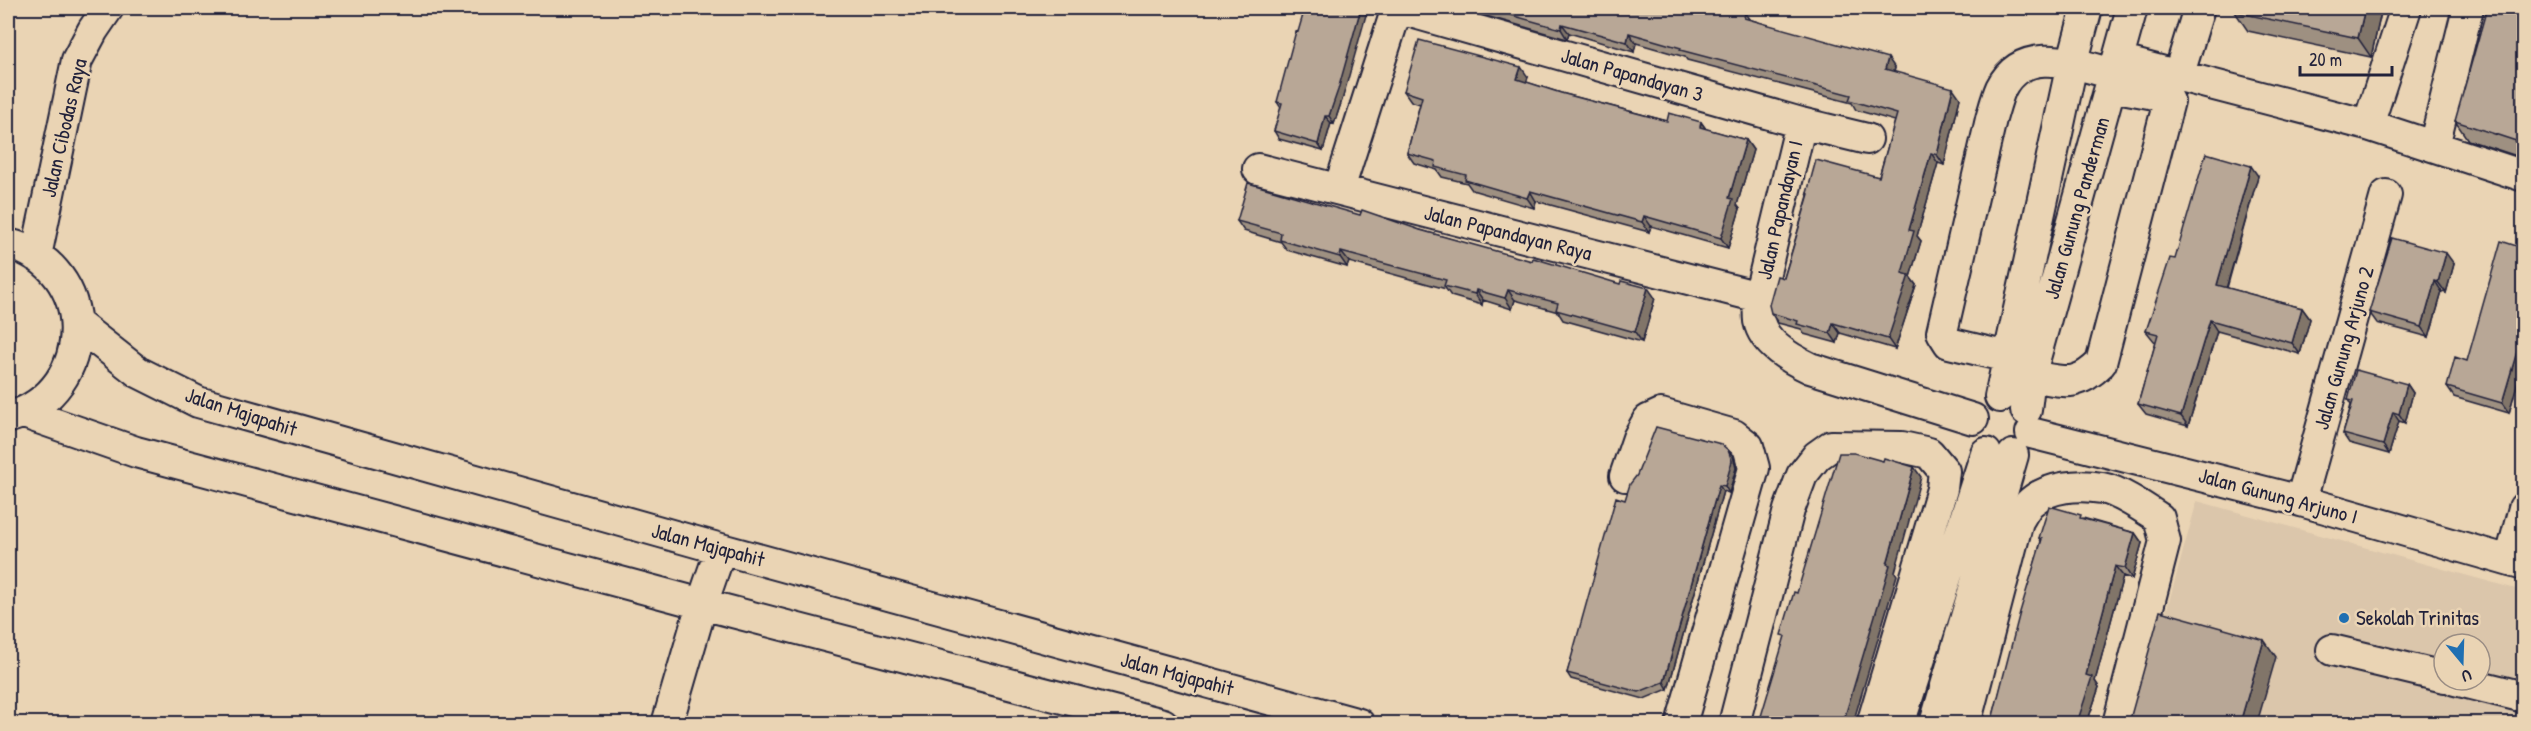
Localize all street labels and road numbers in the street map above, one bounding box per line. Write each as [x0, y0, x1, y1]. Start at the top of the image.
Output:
street label: Jalan Papandayan 3 [1558, 40, 1707, 109]
street label: Jalan Cibodas Raya [33, 56, 94, 200]
street label: Jalan Gunung Panderman [2037, 113, 2116, 303]
street label: Jalan Papandayan I [1749, 137, 1810, 282]
street label: Jalan Papandayan Raya [1421, 198, 1595, 267]
street label: Jalan Gunung Arjuno 2 [2306, 263, 2381, 433]
street label: Jalan Majapahit [182, 380, 302, 443]
street label: Jalan Gunung Arjuno I [2195, 460, 2361, 531]
street label: Jalan Majapahit [648, 515, 769, 574]
street label: Jalan Majapahit [1117, 644, 1238, 703]

